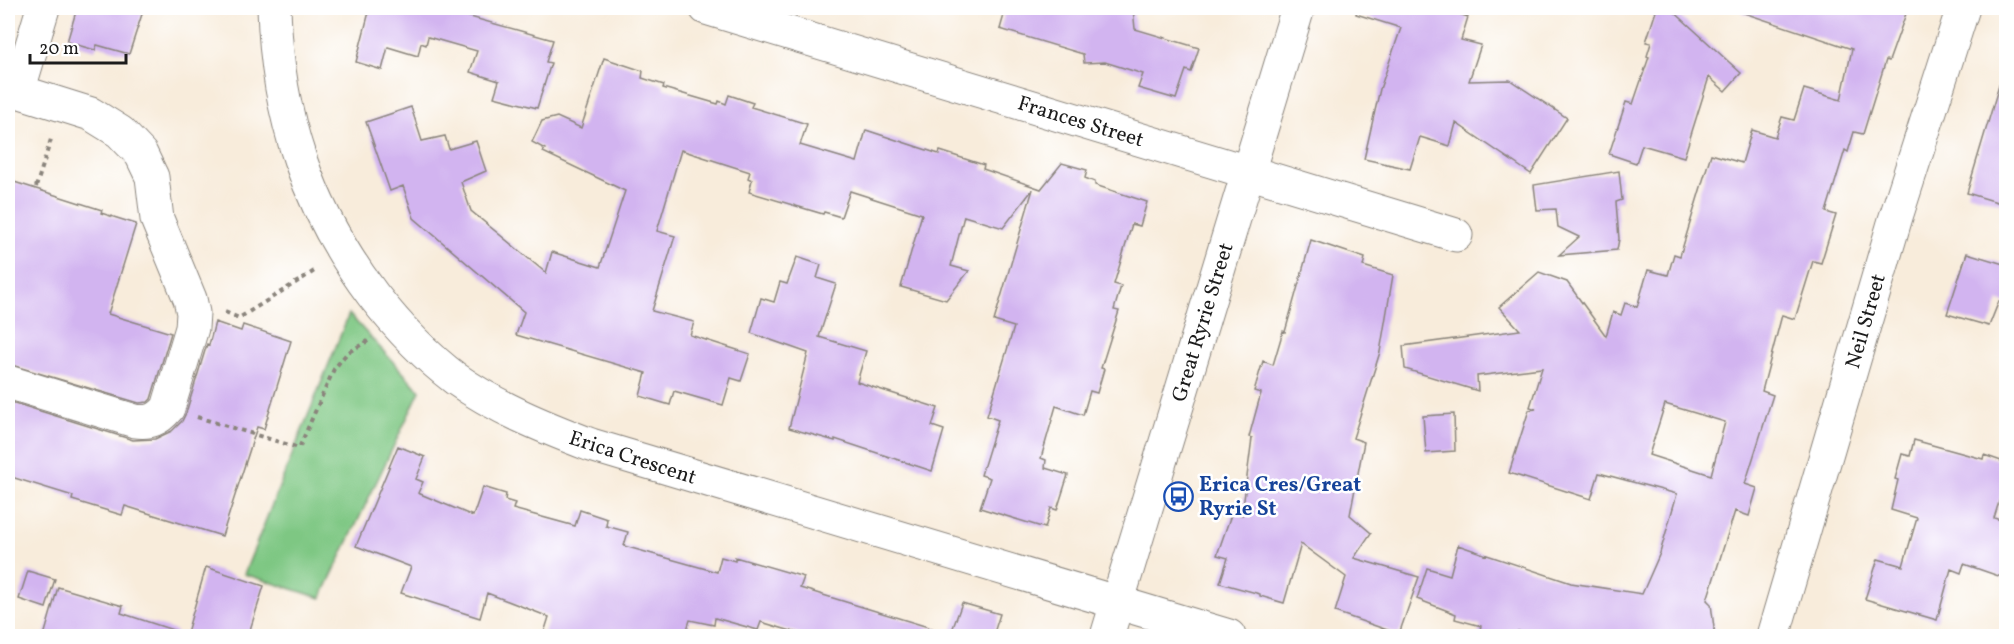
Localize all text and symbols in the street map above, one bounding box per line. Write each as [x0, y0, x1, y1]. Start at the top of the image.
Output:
scale bar [30, 27, 126, 65]
text: 20 m [39, 37, 79, 62]
street label: Frances Street [1014, 89, 1147, 155]
street label: Great Ryrie Street [1165, 239, 1241, 406]
street label: Neil Street [1839, 271, 1894, 372]
street label: Erica Crescent [565, 424, 700, 493]
place label: Erica Cres/Great Ryrie St [1199, 471, 1361, 524]
bus stop icon: Erica Cres/Great Ryrie St [1162, 480, 1194, 512]

